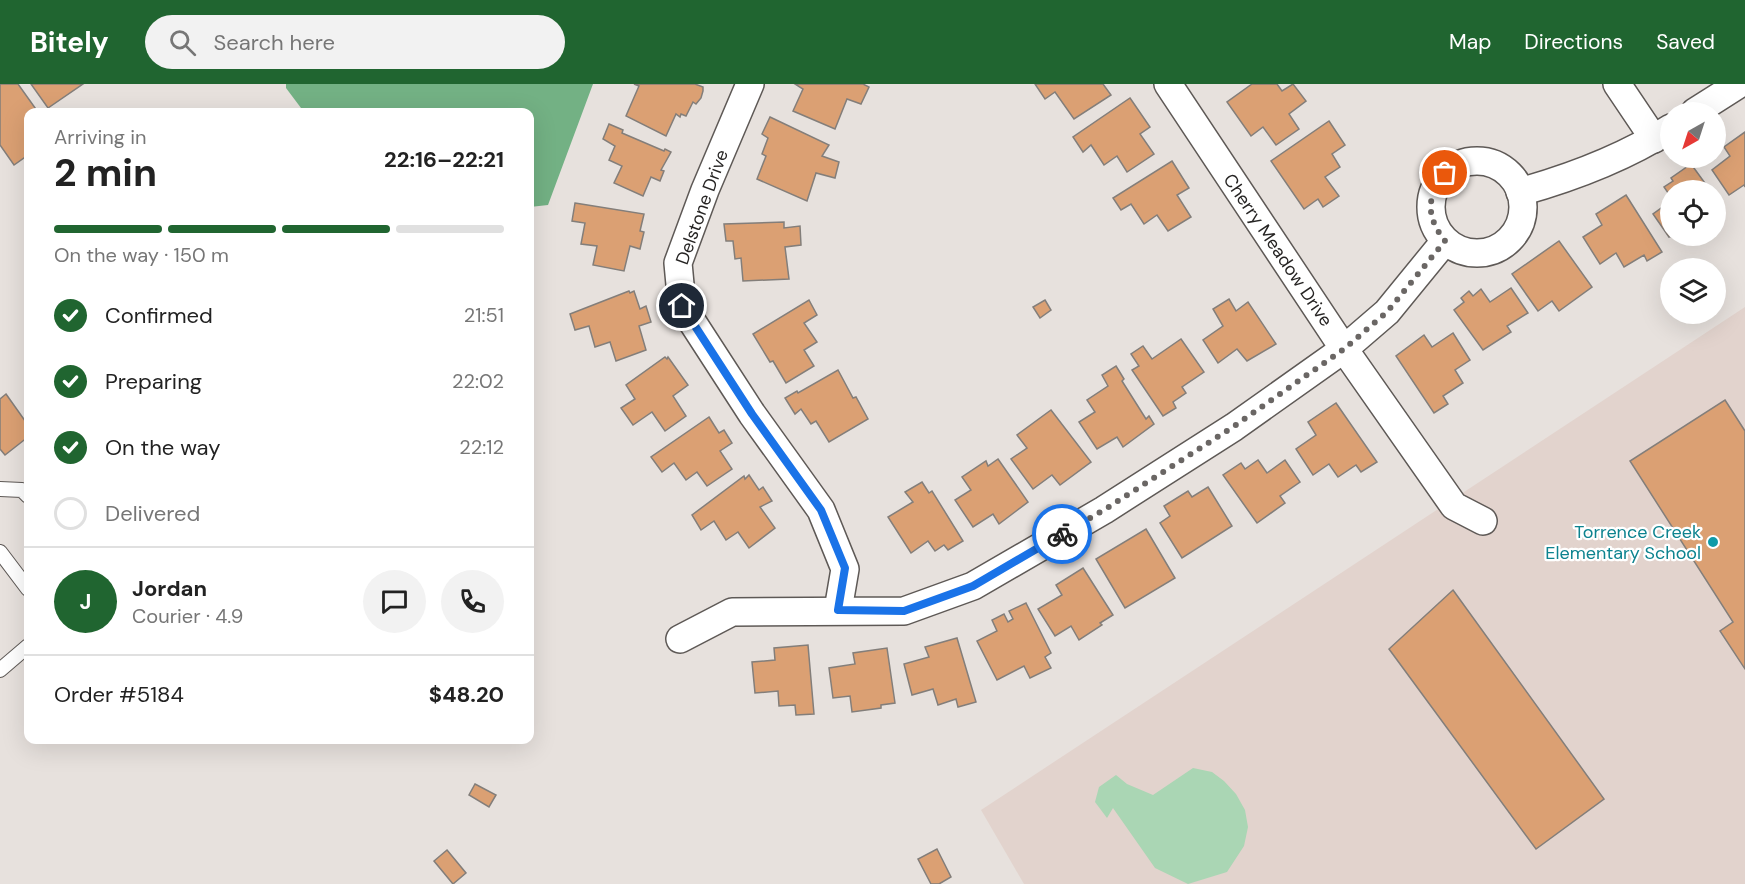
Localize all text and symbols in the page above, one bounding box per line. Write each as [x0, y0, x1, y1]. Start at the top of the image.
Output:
search box [145, 15, 565, 69]
text: Bitely [30, 24, 109, 61]
icon: search [166, 26, 199, 59]
text: Search here [214, 28, 335, 57]
text: Map [1449, 28, 1491, 56]
text: Directions [1524, 28, 1623, 56]
text: Saved [1656, 28, 1715, 56]
north arrow [1660, 102, 1726, 168]
map controls [1660, 102, 1726, 324]
text: Arriving in [54, 124, 146, 150]
text: 22:16–22:21 [384, 145, 504, 174]
street label: Delstone Drive [670, 146, 734, 268]
text: 2 min [54, 147, 157, 198]
pin [1419, 147, 1470, 198]
icon: bag [1428, 156, 1461, 189]
street label: Cherry Meadow Drive [1218, 169, 1338, 331]
button: locate [1660, 180, 1726, 246]
text: On the way · 150 m [54, 242, 229, 268]
button: layers [1660, 258, 1726, 324]
pin [656, 280, 707, 331]
icon: home [665, 289, 698, 322]
icon: check [54, 299, 87, 332]
text: Confirmed [105, 301, 213, 330]
text: 21:51 [464, 302, 504, 328]
icon: check [54, 365, 87, 398]
text: Preparing [105, 367, 202, 396]
text: 22:02 [452, 368, 504, 394]
icon: check [54, 431, 87, 464]
text: On the way [105, 433, 220, 462]
text: 22:12 [459, 434, 504, 460]
text: Delivered [105, 499, 200, 528]
courier [1032, 504, 1092, 564]
icon: bike [1046, 518, 1079, 551]
place label: Torrence Creek Elementary School [1545, 520, 1701, 565]
marker: Torrence Creek Elementary School [1706, 535, 1720, 549]
button: chat [363, 570, 426, 633]
button: phone [441, 570, 504, 633]
text: Jordan [132, 574, 207, 603]
text: J [80, 587, 91, 616]
text: Courier · 4.9 [132, 603, 243, 629]
text: Order #5184 [54, 680, 184, 709]
text: $48.20 [429, 680, 504, 709]

